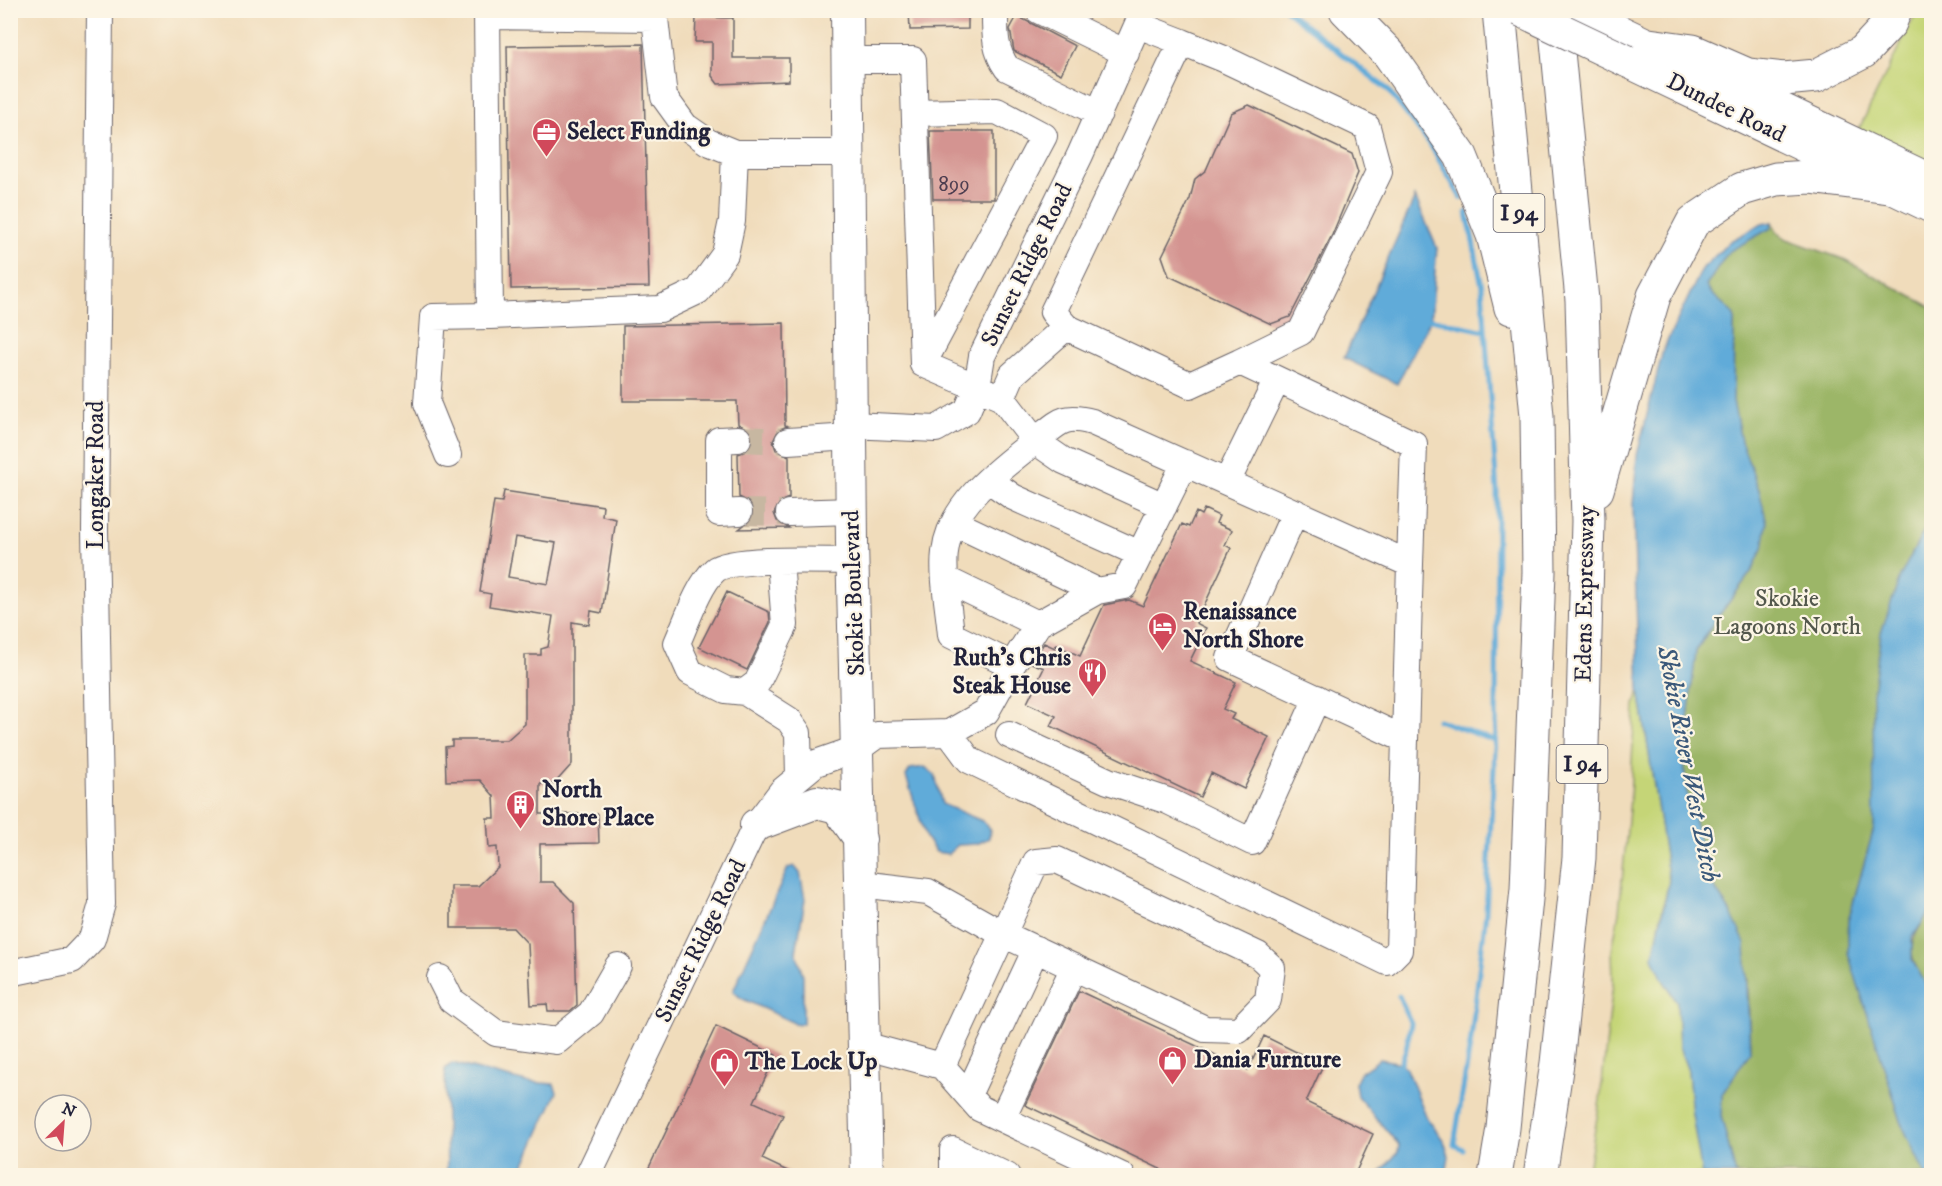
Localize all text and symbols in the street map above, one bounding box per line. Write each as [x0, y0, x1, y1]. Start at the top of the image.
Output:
street label: Dundee Road [1662, 66, 1790, 150]
office icon: Select Funding [530, 116, 562, 158]
place label: Select Funding [567, 117, 712, 147]
house number: 899 [938, 172, 970, 198]
street label: Sunset Ridge Road [974, 178, 1080, 352]
road number: I 94 [1494, 194, 1544, 232]
street label: Longaker Road [81, 401, 111, 549]
street label: Edens Expressway [1568, 505, 1602, 683]
street label: Skokie Boulevard [836, 509, 872, 677]
park label: Skokie Lagoons North [1713, 584, 1862, 642]
place label: Renaissance North Shore [1183, 597, 1304, 655]
hotel icon: Renaissance North Shore [1146, 610, 1178, 652]
water label: Skokie River West Ditch [1649, 642, 1727, 885]
place label: Ruth's Chris Steak House [953, 643, 1071, 701]
restaurant icon: Ruth's Chris Steak House [1076, 656, 1108, 698]
road number: I 94 [1556, 745, 1608, 783]
place label: North Shore Place [542, 775, 654, 833]
building icon: North Shore Place [505, 788, 537, 830]
street label: Sunset Ridge Road [648, 854, 754, 1028]
shop icon: Dania Furnture [1157, 1044, 1189, 1086]
place label: Dania Furnture [1194, 1045, 1341, 1075]
shop icon: The Lock Up [708, 1046, 740, 1088]
place label: The Lock Up [744, 1047, 877, 1077]
north arrow [33, 1093, 93, 1153]
text: N [59, 1098, 79, 1122]

